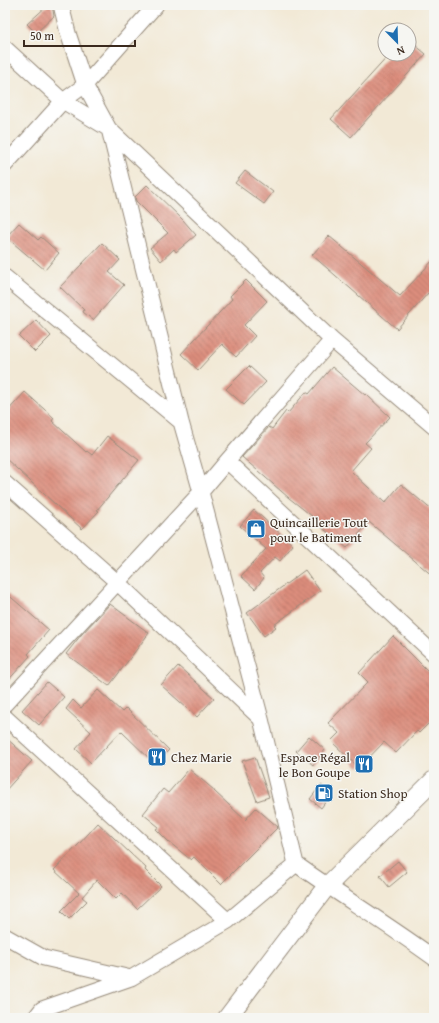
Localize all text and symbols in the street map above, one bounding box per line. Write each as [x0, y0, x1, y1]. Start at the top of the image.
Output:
scale bar [24, 22, 135, 48]
north arrow [377, 22, 417, 62]
text: 50 m [30, 27, 54, 44]
text: N [394, 42, 407, 60]
place label: Quincaillerie Tout pour le Batiment [270, 513, 368, 547]
shop icon: Quincaillerie Tout pour le Batiment [245, 518, 267, 540]
restaurant icon: Chez Marie [146, 746, 168, 768]
place label: Chez Marie [171, 748, 232, 767]
place label: Espace Régal le Bon Goupe [279, 748, 350, 782]
restaurant icon: Espace Régal le Bon Goupe [353, 753, 375, 775]
fuel station icon: Station Shop [313, 782, 335, 804]
place label: Station Shop [338, 784, 407, 803]

